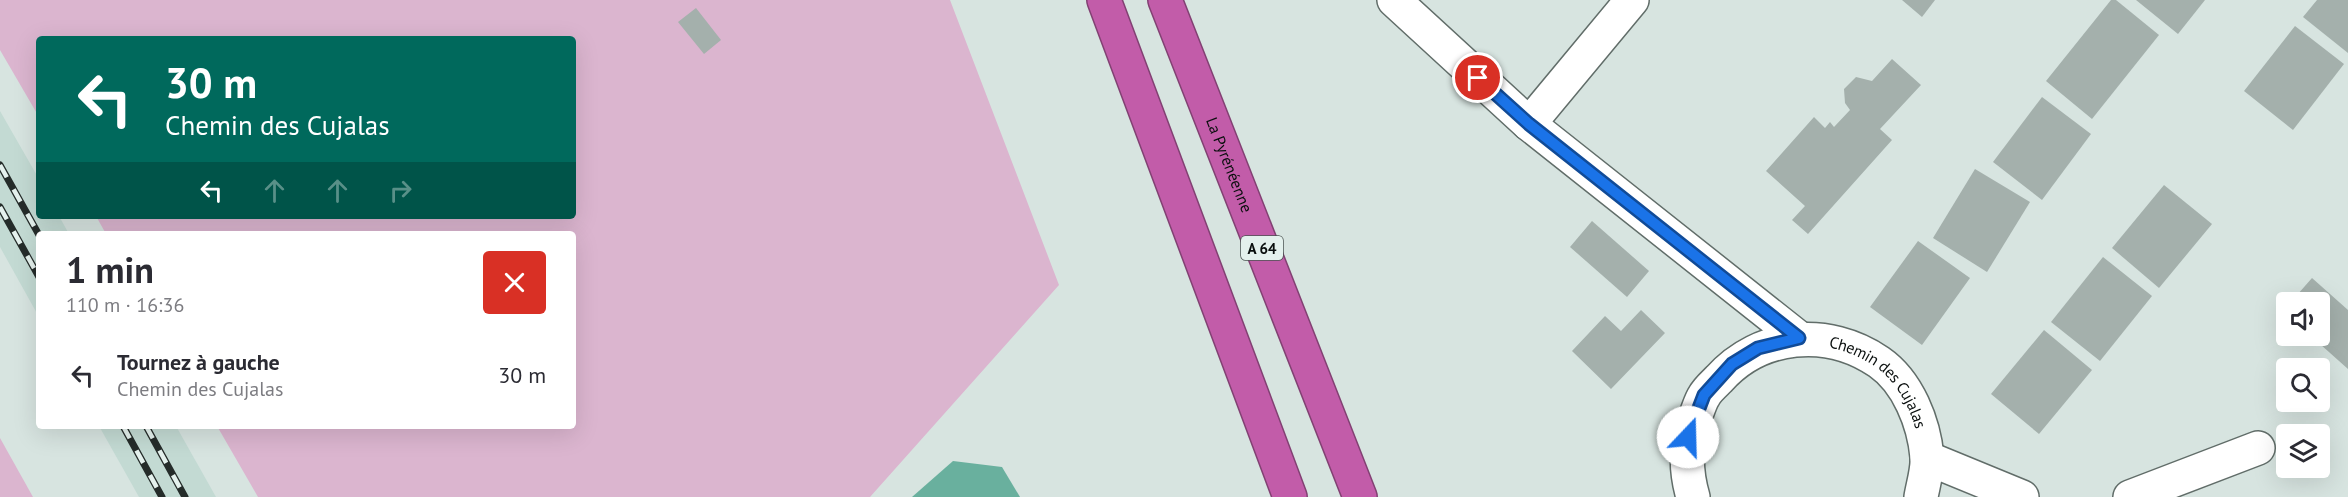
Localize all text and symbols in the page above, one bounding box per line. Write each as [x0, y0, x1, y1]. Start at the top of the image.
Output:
pin [1452, 52, 1503, 103]
text: 30 m [165, 55, 257, 110]
icon: left [66, 60, 144, 138]
icon: arrive [1461, 61, 1494, 94]
text: Chemin des Cujalas [165, 108, 390, 142]
street label: La Pyrénéenne [1202, 114, 1257, 215]
icon: left [195, 174, 228, 207]
icon: ahead [258, 174, 291, 207]
icon: ahead [321, 174, 354, 207]
icon: right [384, 174, 417, 207]
road number: A 64 [1241, 236, 1283, 260]
text: 1 min [66, 246, 154, 293]
button: close [483, 251, 546, 314]
text: 110 m · 16:36 [66, 292, 184, 318]
map controls [2276, 292, 2330, 478]
button: sound [2276, 292, 2330, 346]
street label: Chemin des Cujalas [1828, 332, 1931, 431]
text: Tournez à gauche [117, 348, 280, 376]
button: search [2276, 358, 2330, 412]
icon: left [66, 359, 99, 392]
text: 30 m [498, 361, 546, 389]
text: Chemin des Cujalas [117, 376, 283, 402]
position arrow [1656, 405, 1720, 469]
button: layers [2276, 424, 2330, 478]

